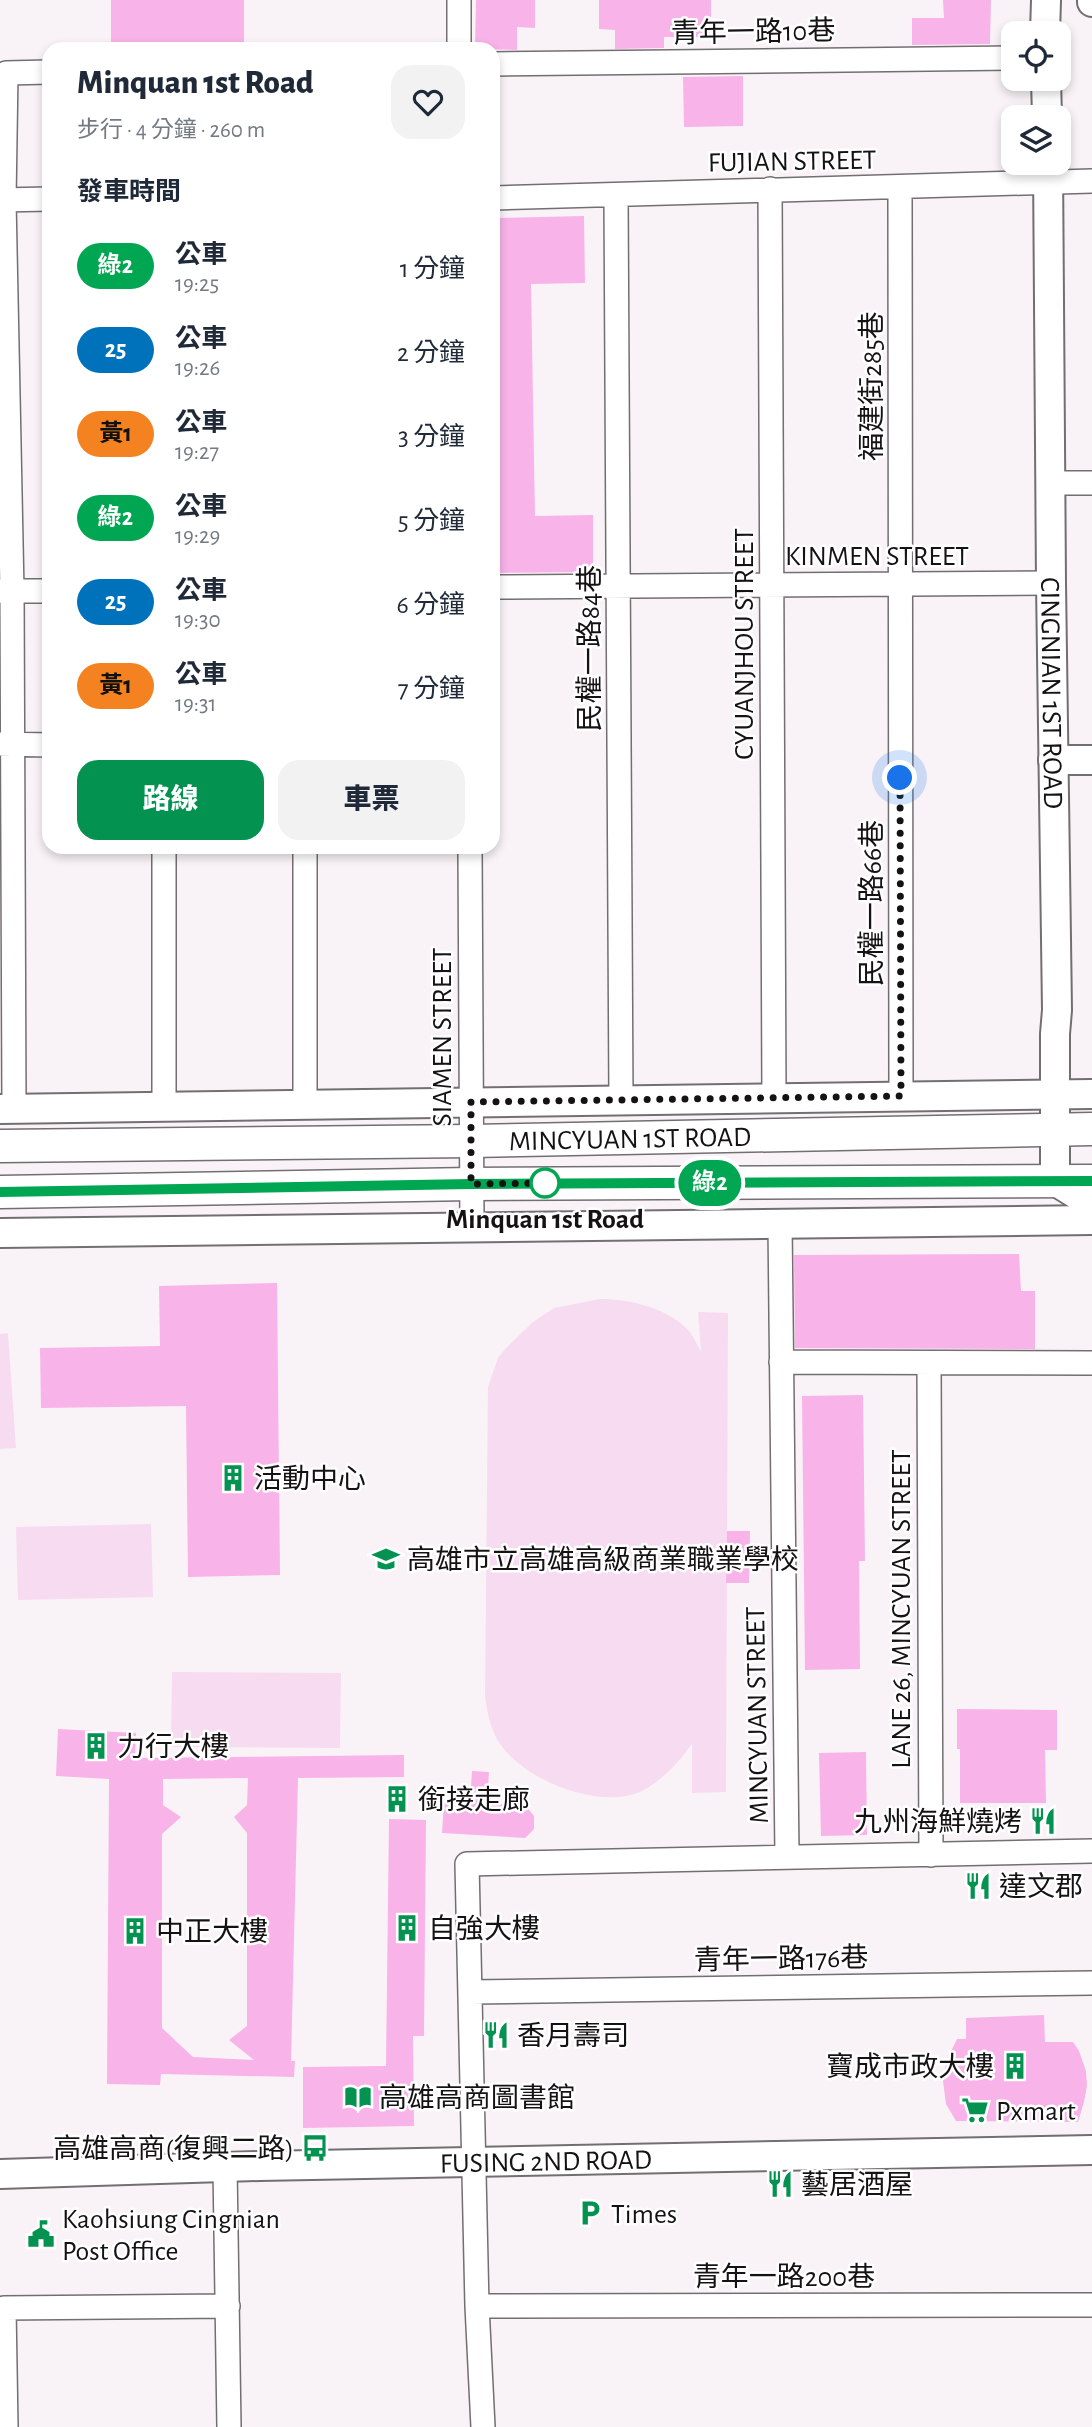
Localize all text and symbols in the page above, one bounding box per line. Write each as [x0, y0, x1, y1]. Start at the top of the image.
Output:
street label: 青年一路10巷 [671, 16, 835, 48]
map controls [1001, 21, 1071, 175]
button: locate [1001, 21, 1071, 91]
button: heart [391, 65, 465, 139]
text: Minquan 1st Road [77, 67, 314, 100]
button: layers [1001, 105, 1071, 175]
text: 步行 · 4 分鐘 · 260 m [77, 119, 265, 142]
street label: FUJIAN STREET [708, 147, 877, 177]
text: 發車時間 [77, 179, 181, 205]
text: 公車 [175, 242, 227, 268]
text: 綠2 [98, 254, 133, 278]
text: 1 分鐘 [400, 256, 465, 282]
text: 19:25 [175, 273, 219, 296]
street label: 福建街285巷 [857, 311, 887, 461]
text: 公車 [175, 326, 227, 352]
text: 25 [105, 338, 126, 362]
text: 2 分鐘 [397, 340, 465, 366]
text: 19:26 [175, 357, 220, 380]
text: 公車 [175, 410, 227, 436]
text: 黃1 [99, 422, 132, 446]
text: 3 分鐘 [398, 424, 465, 450]
text: 19:27 [175, 441, 219, 464]
text: 公車 [175, 494, 227, 520]
text: 綠2 [98, 506, 133, 530]
text: 5 分鐘 [398, 508, 465, 534]
text: 19:29 [175, 525, 220, 548]
street label: CYUANJHOU STREET [731, 528, 759, 760]
street label: KINMEN STREET [785, 543, 969, 571]
street label: 民權一路84巷 [575, 565, 605, 731]
street label: CINGNIAN 1ST ROAD [1035, 577, 1066, 809]
text: 公車 [175, 578, 227, 604]
text: 25 [105, 590, 126, 614]
text: 6 分鐘 [396, 592, 465, 618]
text: 19:30 [175, 609, 221, 632]
text: 公車 [175, 662, 227, 688]
text: 黃1 [99, 674, 132, 698]
text: 7 分鐘 [398, 676, 465, 702]
text: 19:31 [175, 693, 216, 716]
button: 路線 [77, 760, 264, 840]
button: 車票 [278, 760, 465, 840]
your location [882, 760, 917, 795]
street label: 民權一路66巷 [857, 820, 887, 986]
street label: SIAMEN STREET [429, 947, 457, 1126]
street label: MINCYUAN 1ST ROAD [509, 1124, 751, 1156]
line badge: 綠2 [678, 1160, 742, 1206]
marker: Minquan 1st Road [530, 1168, 560, 1198]
text: 綠2 [692, 1171, 728, 1195]
place label: Minquan 1st Road [446, 1206, 644, 1234]
street label: LANE 26, MINCYUAN STREET [888, 1449, 916, 1769]
building icon: 活動中心 [218, 1463, 248, 1493]
place label: 活動中心 [254, 1464, 366, 1494]
school or university icon: 高雄市立高雄高級商業職業學校 [371, 1544, 401, 1574]
place label: 高雄市立高雄高級商業職業學校 [407, 1545, 799, 1575]
street label: MINCYUAN STREET [742, 1606, 774, 1824]
building icon: 力行大樓 [81, 1731, 111, 1761]
place label: 力行大樓 [117, 1732, 229, 1762]
building icon: 銜接走廊 [382, 1784, 412, 1814]
place label: 銜接走廊 [418, 1785, 530, 1815]
restaurant icon: 九州海鮮燒烤 [1028, 1806, 1058, 1836]
place label: 九州海鮮燒烤 [854, 1807, 1022, 1837]
restaurant icon: 達文郡 [963, 1871, 993, 1901]
place label: 達文郡 [999, 1872, 1083, 1902]
building icon: 自強大樓 [392, 1913, 422, 1943]
place label: 自強大樓 [428, 1914, 540, 1944]
building icon: 中正大樓 [120, 1916, 150, 1946]
place label: 中正大樓 [156, 1917, 268, 1947]
street label: 青年一路176巷 [694, 1942, 869, 1976]
restaurant icon: 香月壽司 [481, 2020, 511, 2050]
place label: 香月壽司 [517, 2021, 629, 2051]
building icon: 寶成市政大樓 [1000, 2051, 1030, 2081]
place label: 寶成市政大樓 [826, 2052, 994, 2082]
library icon: 高雄高商圖書館 [343, 2082, 373, 2112]
place label: 高雄高商圖書館 [379, 2083, 575, 2113]
supermarket icon: Pxmart [960, 2095, 990, 2125]
place label: Pxmart [996, 2098, 1076, 2126]
bus stop icon: 高雄高商(復興二路) [300, 2133, 330, 2163]
place label: 高雄高商(復興二路) [53, 2134, 294, 2164]
street label: FUSING 2ND ROAD [440, 2146, 652, 2179]
restaurant icon: 藝居酒屋 [765, 2169, 795, 2199]
place label: 藝居酒屋 [801, 2170, 913, 2200]
parking icon: Times [575, 2198, 605, 2228]
place label: Times [611, 2201, 677, 2229]
place label: Kaohsiung Cingnian Post Office [62, 2206, 280, 2266]
public building icon: Kaohsiung Cingnian Post Office [26, 2219, 56, 2249]
street label: 青年一路200巷 [693, 2262, 875, 2292]

